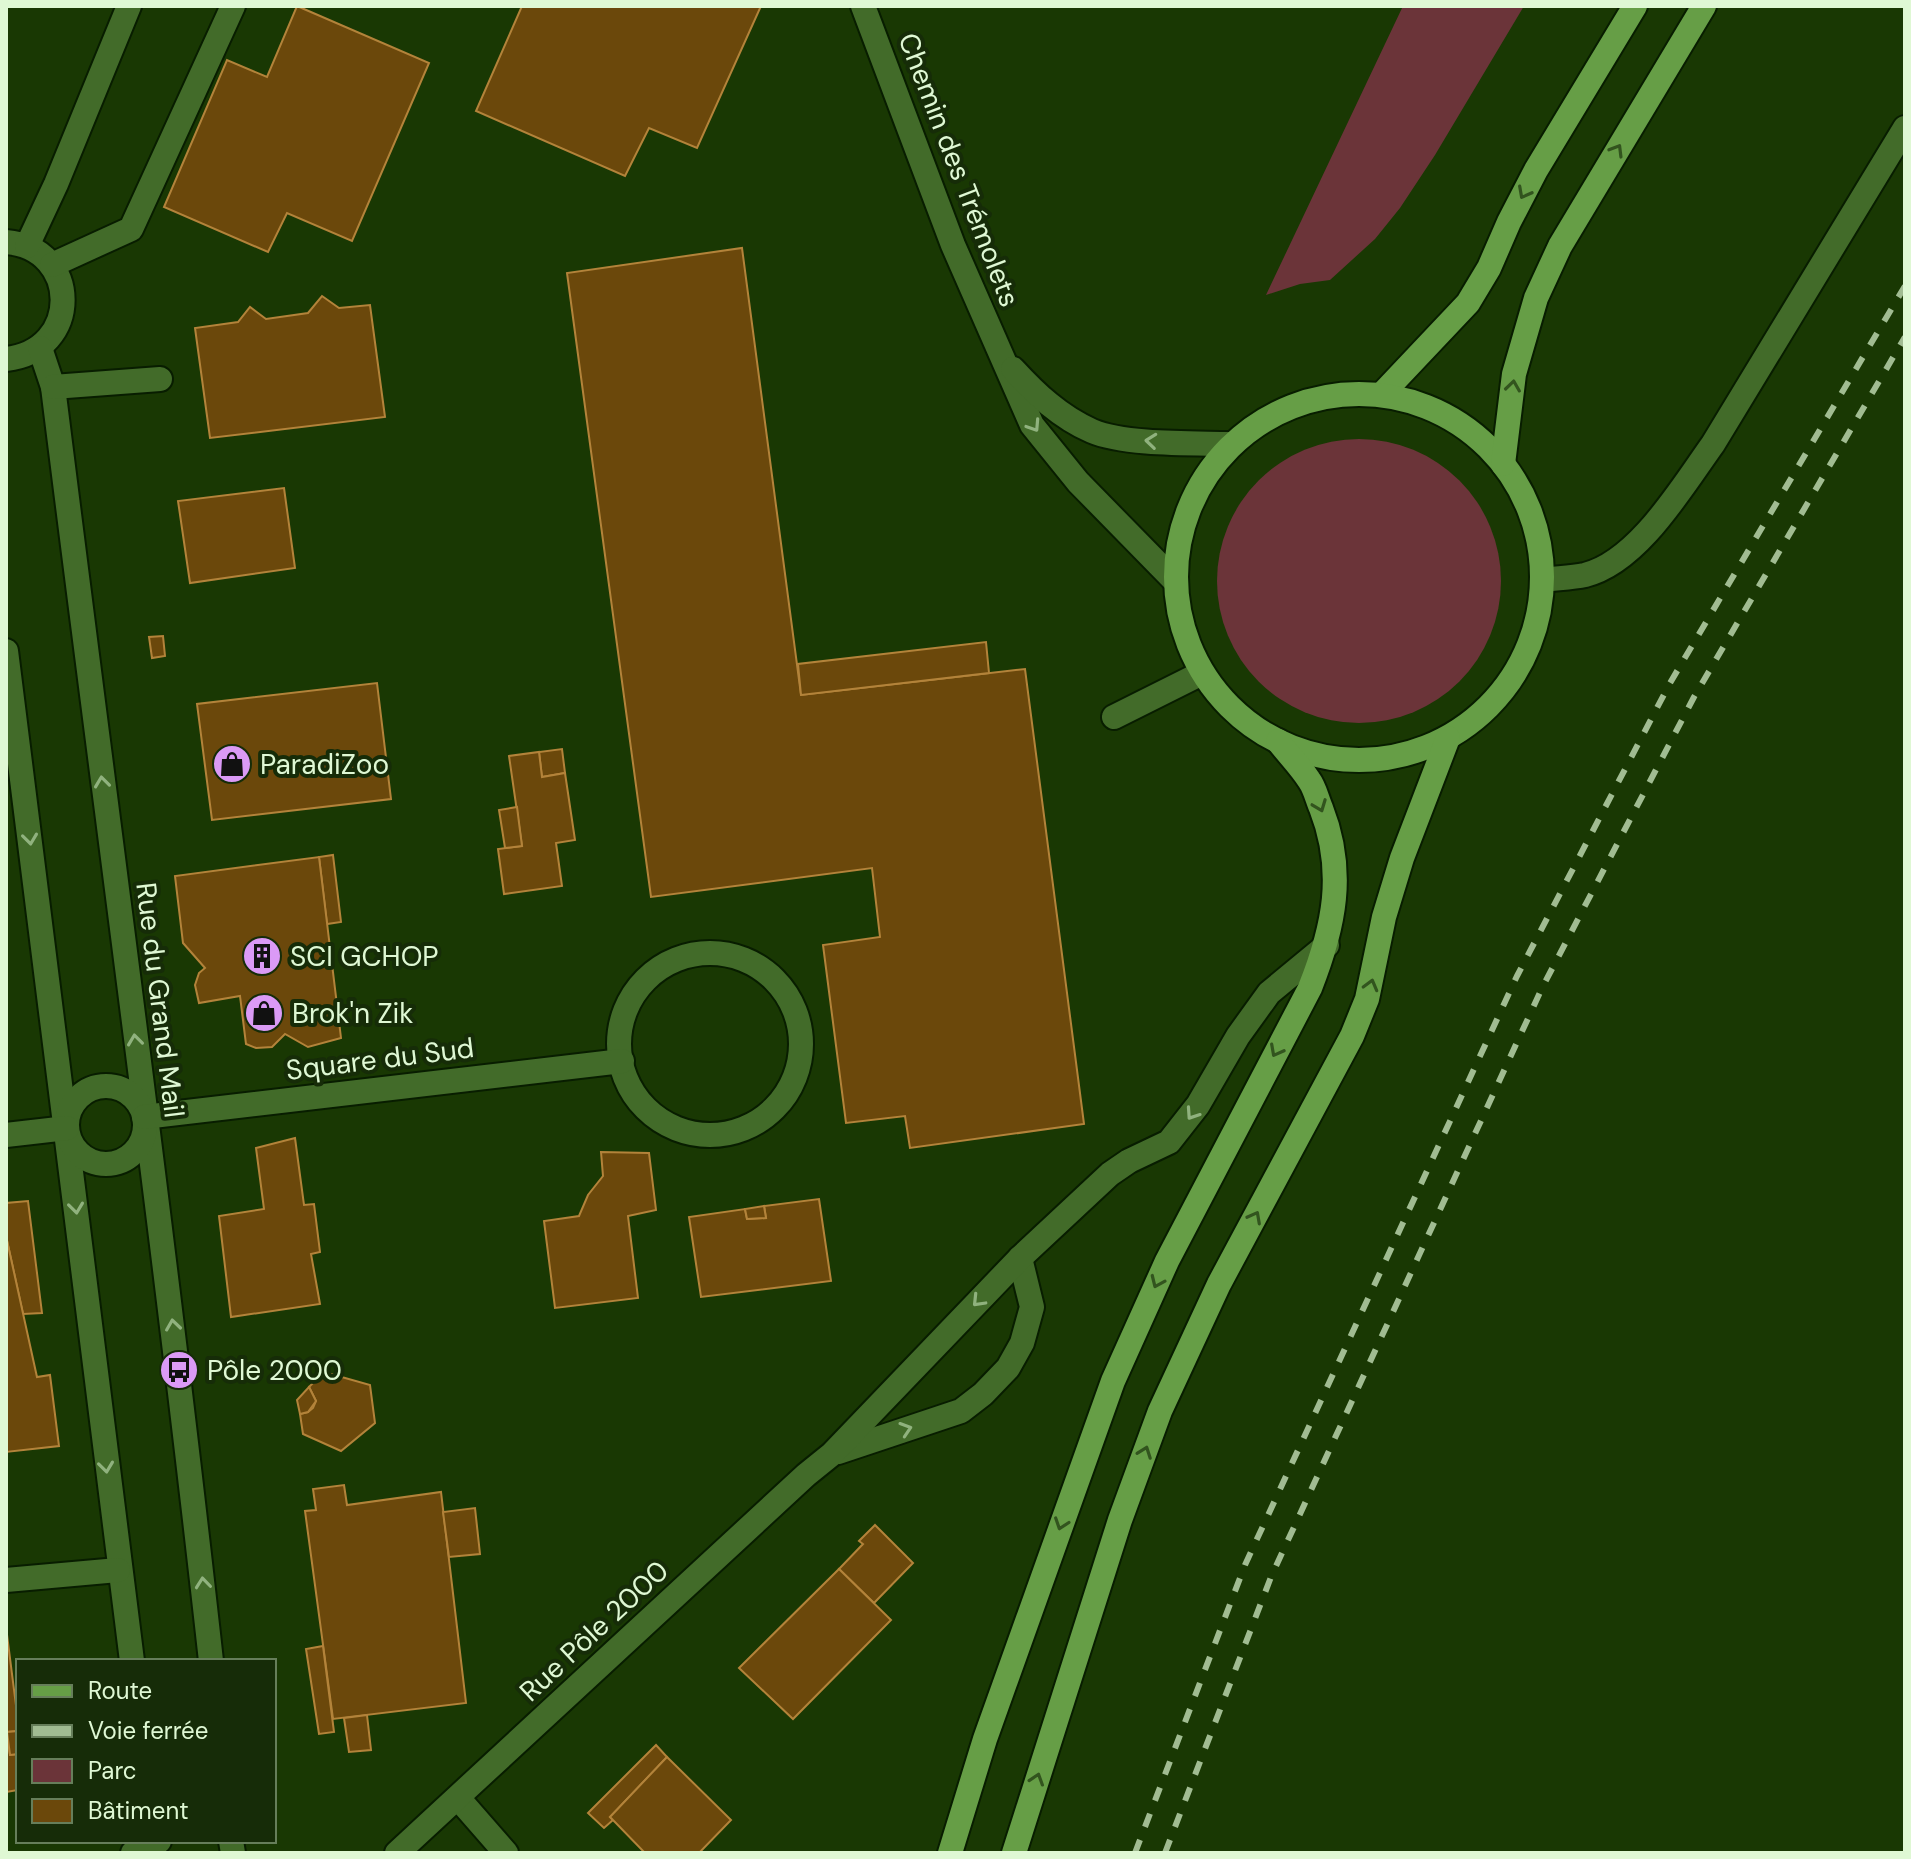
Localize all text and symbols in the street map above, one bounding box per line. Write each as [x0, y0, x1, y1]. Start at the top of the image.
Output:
street label: Chemin des Trémolets [890, 28, 1028, 312]
one-way arrow [1607, 144, 1623, 159]
one-way arrow [1518, 185, 1534, 199]
one-way arrow [1504, 379, 1521, 393]
one-way arrow [1024, 417, 1039, 432]
one-way arrow [1145, 433, 1158, 450]
shop icon: ParadiZoo [211, 743, 253, 785]
place label: ParadiZoo [260, 746, 389, 783]
one-way arrow [94, 775, 111, 789]
one-way arrow [1310, 798, 1327, 812]
one-way arrow [21, 832, 38, 846]
street label: Rue du Grand Mail [127, 880, 193, 1120]
building icon: SCI GCHOP [241, 935, 283, 977]
place label: SCI GCHOP [290, 938, 439, 975]
one-way arrow [1362, 978, 1379, 992]
shop icon: Brok'n Zik [243, 992, 285, 1034]
place label: Brok'n Zik [292, 995, 413, 1032]
street label: Square du Sud [284, 1029, 476, 1089]
one-way arrow [126, 1033, 143, 1046]
one-way arrow [1271, 1043, 1286, 1058]
one-way arrow [1187, 1105, 1202, 1119]
one-way arrow [68, 1202, 85, 1215]
one-way arrow [1245, 1211, 1261, 1225]
one-way arrow [1151, 1274, 1167, 1289]
one-way arrow [973, 1292, 987, 1307]
one-way arrow [165, 1318, 182, 1332]
bus stop icon: Pôle 2000 [158, 1349, 200, 1391]
place label: Pôle 2000 [207, 1352, 342, 1389]
one-way arrow [899, 1423, 913, 1439]
one-way arrow [1135, 1446, 1152, 1460]
one-way arrow [98, 1461, 115, 1474]
one-way arrow [1054, 1516, 1070, 1530]
street label: Rue Pôle 2000 [512, 1552, 676, 1710]
one-way arrow [194, 1577, 211, 1590]
legend [16, 1659, 276, 1843]
text: Route [88, 1675, 152, 1706]
text: Voie ferrée [88, 1715, 208, 1746]
text: Parc [88, 1755, 137, 1786]
one-way arrow [1028, 1772, 1044, 1786]
text: Bâtiment [88, 1795, 189, 1826]

